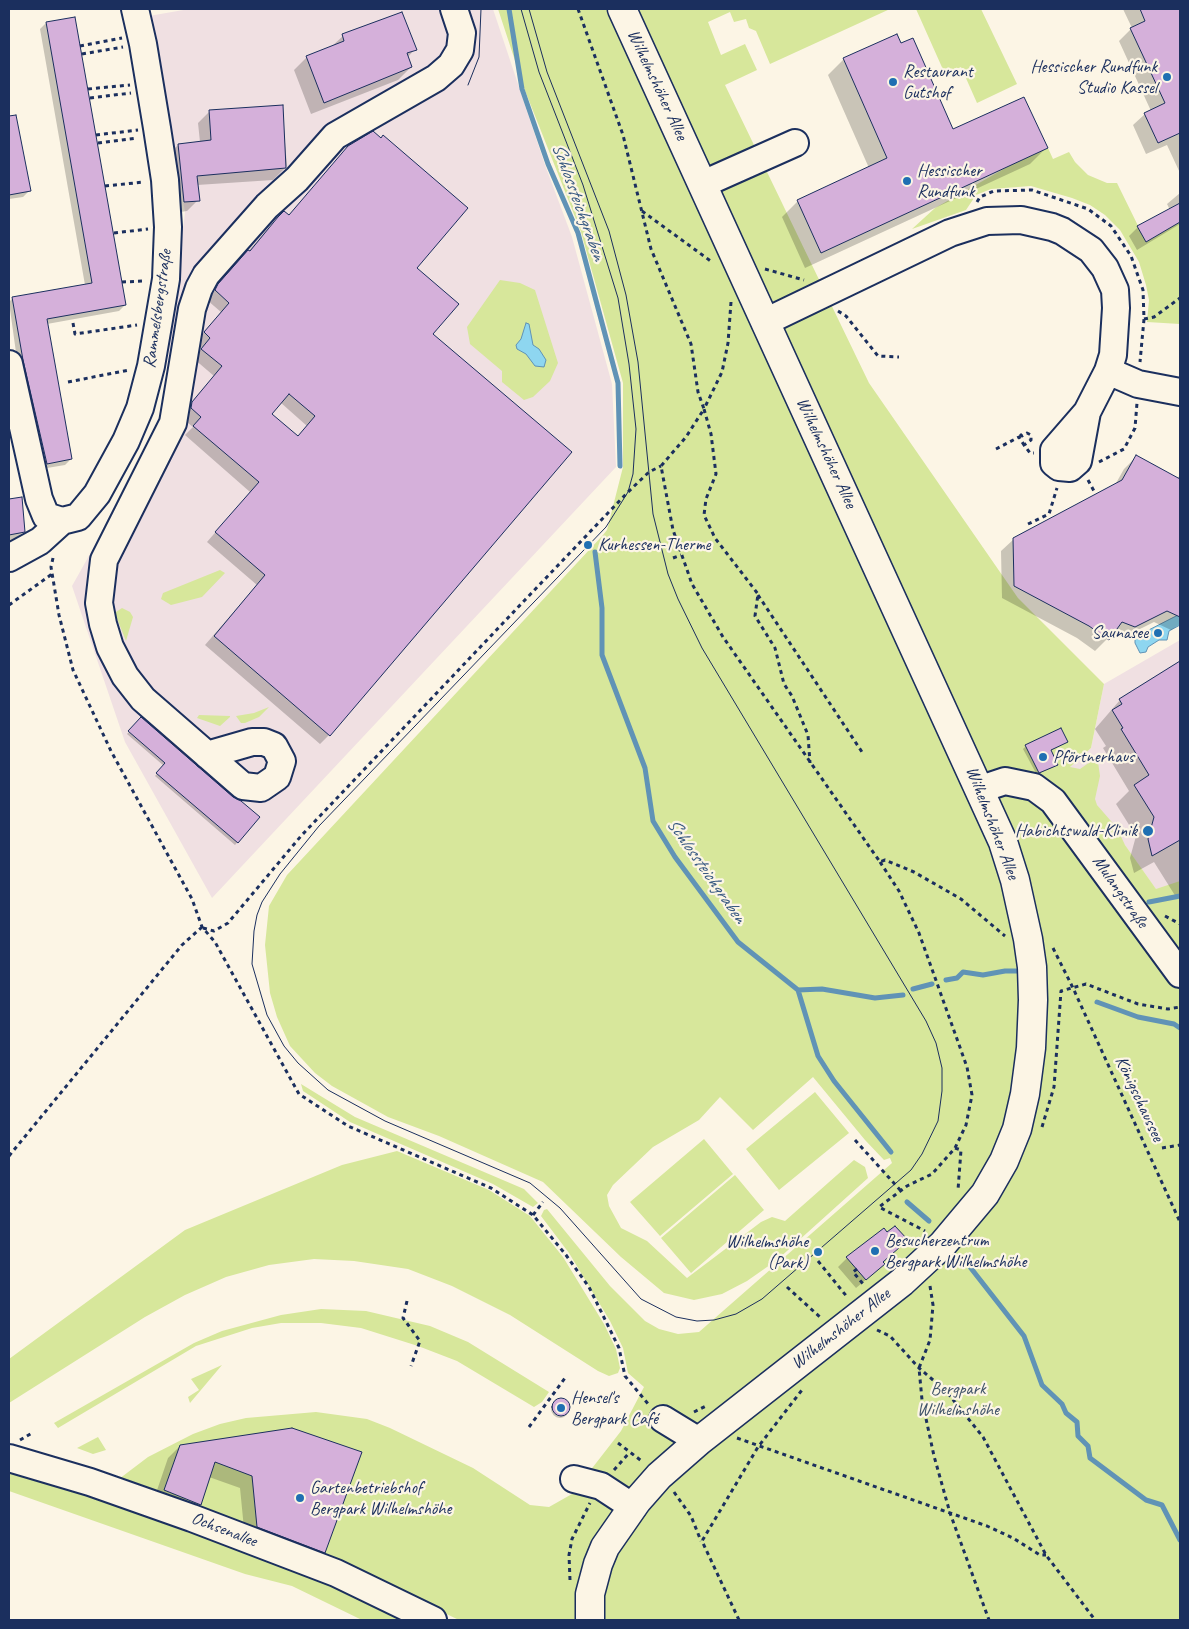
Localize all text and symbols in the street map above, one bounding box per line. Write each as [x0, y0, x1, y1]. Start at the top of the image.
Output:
street label: Wilhelmshöher Allee [622, 26, 692, 144]
place label: Hessischer Rundfunk Studio Kassel [1030, 56, 1157, 98]
place label: Restaurant Gutshof [903, 61, 973, 104]
marker: Hessischer Rundfunk Studio Kassel [1161, 71, 1173, 83]
marker: Restaurant Gutshof [887, 76, 899, 88]
water label: Schlossteichgraben [546, 140, 610, 264]
place label: Hessischer Rundfunk [917, 160, 982, 202]
marker: Hessischer Rundfunk [901, 175, 913, 187]
street label: Rammelsbergstraße [139, 248, 177, 370]
street label: Wilhelmshöher Allee [791, 394, 861, 512]
place label: Kurhessen-Therme [598, 534, 710, 556]
marker: Kurhessen-Therme [582, 539, 594, 551]
place label: Saunasee [1092, 622, 1148, 644]
marker: Saunasee [1152, 627, 1164, 639]
place label: Pförtnerhaus [1053, 746, 1134, 768]
marker: Pförtnerhaus [1037, 751, 1049, 763]
street label: Wilhelmshöher Allee [960, 763, 1024, 883]
water label: Schlossteichgraben [661, 814, 751, 928]
place label: Habichtswald-Klinik [1015, 820, 1137, 842]
marker: Habichtswald-Klinik [1141, 824, 1155, 838]
street label: Mulangstraße [1087, 852, 1153, 932]
street label: Königschaussee [1110, 1053, 1168, 1145]
place label: Besucherzentrum Bergpark Wilhelmshöhe [885, 1230, 1026, 1272]
place label: Wilhelmshöhe (Park) [726, 1231, 808, 1274]
marker: Besucherzentrum Bergpark Wilhelmshöhe [869, 1245, 881, 1257]
marker: Wilhelmshöhe (Park) [812, 1246, 824, 1258]
street label: Wilhelmshöher Allee [787, 1284, 895, 1374]
park label: Bergpark Wilhelmshöhe [917, 1378, 999, 1420]
place label: Hensel's Bergpark Café [571, 1387, 658, 1430]
marker: Hensel's Bergpark Café [555, 1402, 567, 1414]
place label: Gartenbetriebshof Bergpark Wilhelmshöhe [310, 1477, 451, 1520]
marker: Gartenbetriebshof Bergpark Wilhelmshöhe [294, 1492, 306, 1504]
street label: Ochsenallee [188, 1508, 260, 1552]

